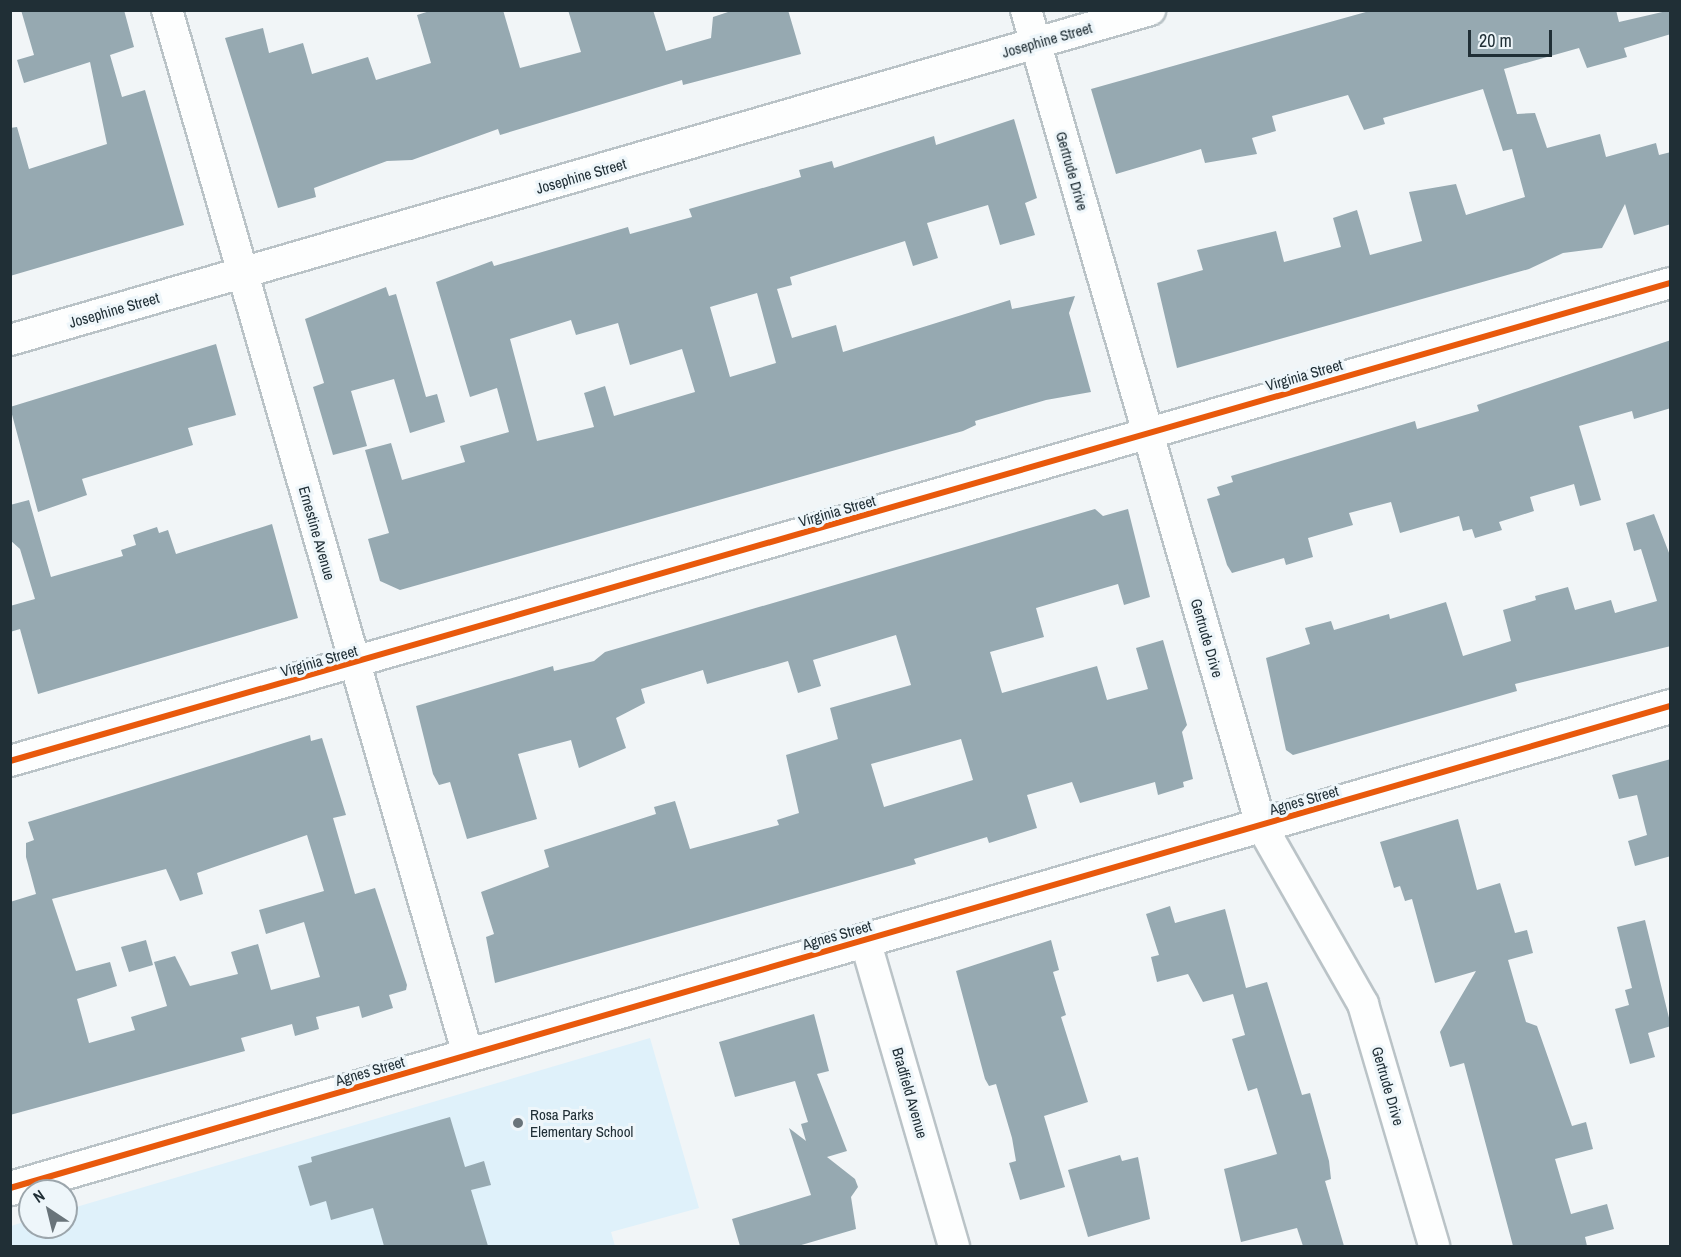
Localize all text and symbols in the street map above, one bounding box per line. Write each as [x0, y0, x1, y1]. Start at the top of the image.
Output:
scale bar [1471, 18, 1555, 56]
street label: Josephine Street [1000, 19, 1094, 61]
text: 20 m [1479, 28, 1512, 53]
street label: Gertrude Drive [1052, 129, 1092, 213]
street label: Josephine Street [534, 155, 628, 197]
street label: Josephine Street [67, 289, 161, 331]
street label: Virginia Street [1263, 355, 1345, 395]
street label: Ernestine Avenue [295, 484, 339, 582]
street label: Virginia Street [796, 491, 878, 531]
street label: Gertrude Drive [1187, 596, 1227, 680]
street label: Virginia Street [278, 641, 360, 681]
street label: Agnes Street [1267, 782, 1341, 818]
street label: Agnes Street [800, 917, 874, 953]
street label: Gertrude Drive [1368, 1044, 1408, 1128]
street label: Bradfield Avenue [888, 1045, 932, 1141]
street label: Agnes Street [333, 1053, 407, 1089]
place label: Rosa Parks Elementary School [530, 1105, 633, 1140]
marker: Rosa Parks Elementary School [511, 1116, 525, 1130]
north arrow [18, 1179, 78, 1239]
text: N [29, 1184, 49, 1208]

